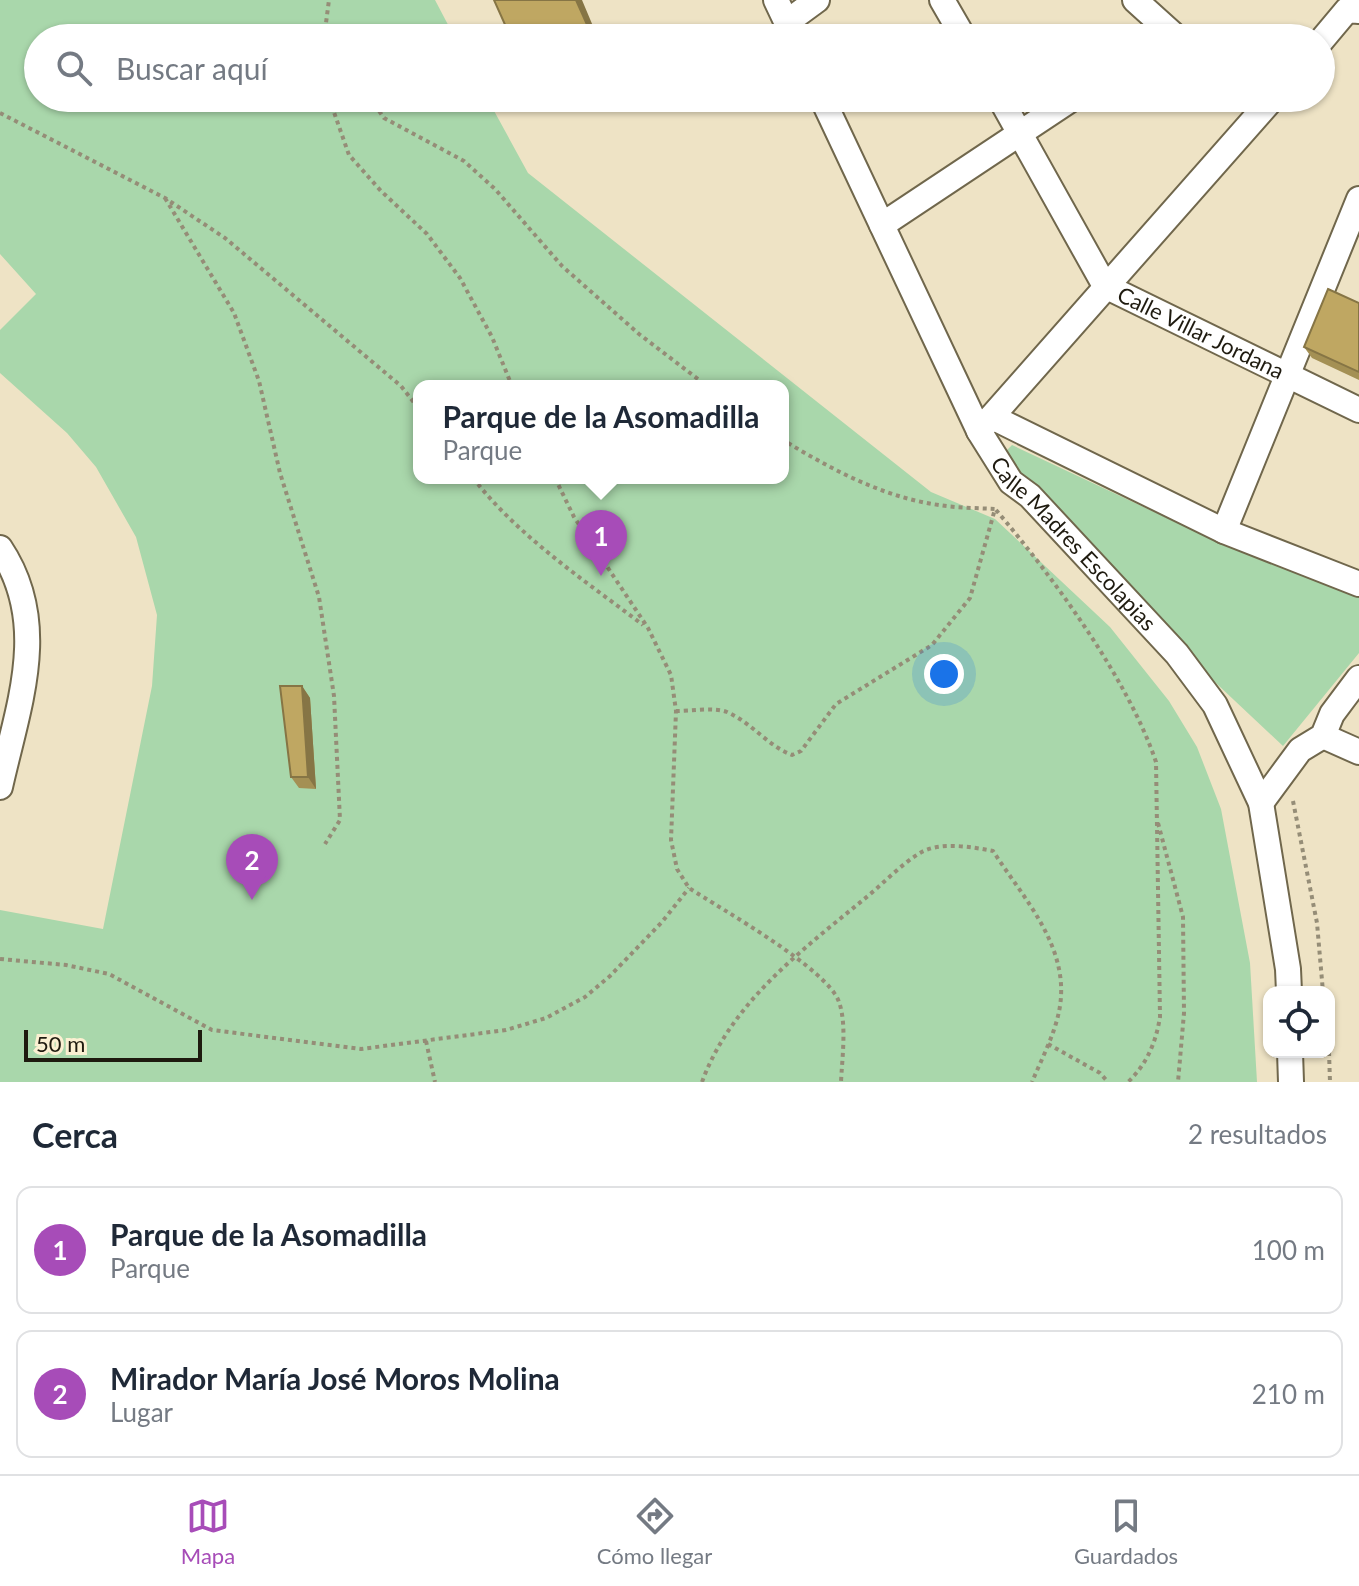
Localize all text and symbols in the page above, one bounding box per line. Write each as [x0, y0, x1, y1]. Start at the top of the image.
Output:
search box [24, 24, 1335, 112]
icon: search [52, 46, 96, 90]
text: Buscar aquí [116, 50, 268, 86]
street label: Calle Villar Jordana [1113, 280, 1289, 384]
popup [413, 380, 789, 484]
text: Parque de la Asomadilla [442, 398, 760, 434]
text: Parque [442, 434, 522, 466]
street label: Calle Madres Escolapias [985, 451, 1162, 636]
pin: 1 [575, 510, 627, 576]
your location [924, 654, 964, 694]
pin: 2 [226, 834, 278, 900]
map controls [1263, 986, 1335, 1058]
button: locate [1263, 986, 1335, 1058]
scale bar [24, 1026, 202, 1062]
text: 50 m [36, 1030, 85, 1057]
text: Cerca [32, 1114, 118, 1155]
text: 2 resultados [1188, 1118, 1327, 1150]
text: Parque de la Asomadilla [110, 1216, 427, 1252]
text: 1 [52, 1234, 68, 1266]
text: 100 m [1252, 1234, 1325, 1266]
text: Parque [110, 1252, 190, 1284]
text: Mirador María José Moros Molina [110, 1360, 560, 1396]
text: 2 [52, 1378, 68, 1410]
text: 210 m [1252, 1378, 1325, 1410]
text: Lugar [110, 1396, 173, 1428]
tab: Mapa [181, 1494, 235, 1569]
tab: Cómo llegar [597, 1494, 712, 1569]
tab: Guardados [1074, 1494, 1178, 1569]

